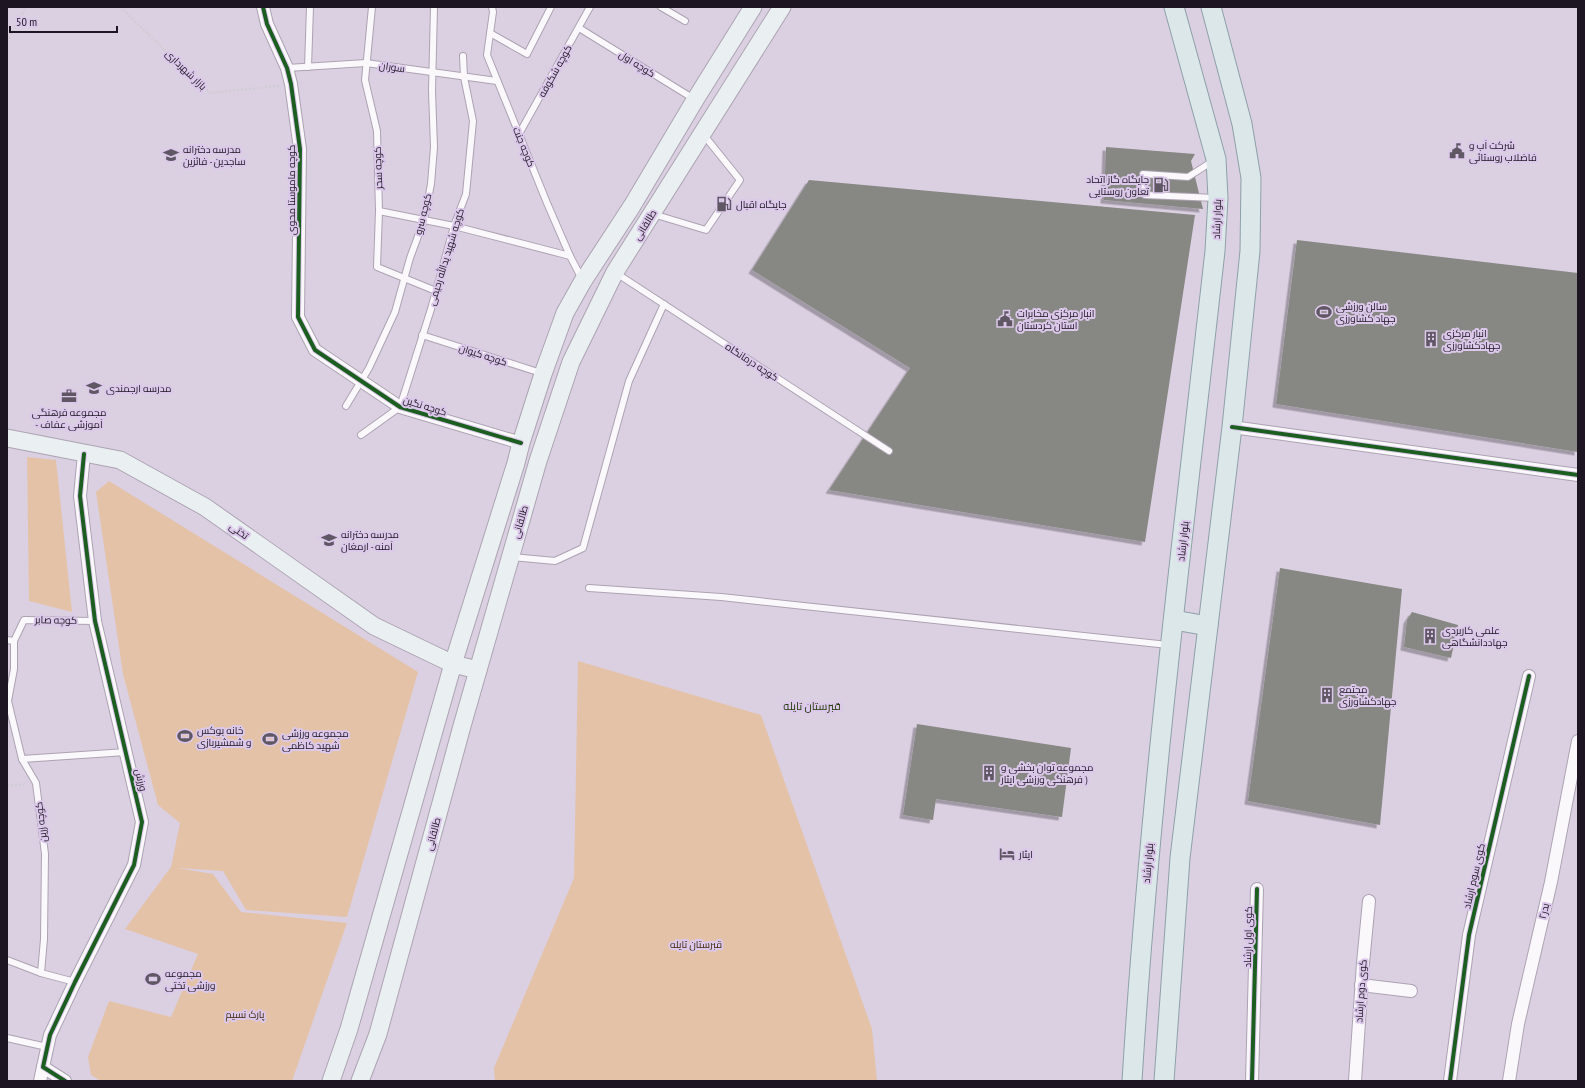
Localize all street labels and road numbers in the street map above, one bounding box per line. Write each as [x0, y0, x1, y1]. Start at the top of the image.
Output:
street label: کوچه شکوفه [535, 42, 575, 100]
street label: بازار شهرداری [163, 47, 209, 93]
street label: کوچه اول [616, 48, 658, 80]
street label: سوران [378, 59, 406, 75]
street label: کوچه جنت [510, 125, 538, 169]
street label: کوچه ماموستا محوی [285, 145, 298, 235]
street label: کوچه سحر [371, 146, 385, 191]
street label: کوچه سرو [412, 192, 434, 236]
street label: بلوار ارشاد [1210, 199, 1224, 239]
street label: کوچه شهید یدالله رحیمی [424, 207, 467, 307]
street label: طالقانی [630, 207, 660, 243]
street label: کوچه درمانگاه [723, 340, 781, 384]
street label: کوچه کیوان [457, 341, 509, 369]
street label: کوچه نگین [402, 393, 448, 419]
street label: طالقانی [509, 504, 531, 540]
street label: تختی [227, 520, 251, 542]
street label: بلوار ارشاد [1174, 520, 1192, 562]
street label: کوچه صابر [34, 613, 77, 627]
street label: ورزش [132, 767, 150, 793]
street label: کوچه زرین [32, 801, 50, 843]
street label: طالقانی [422, 816, 444, 852]
street label: بلوار ارشاد [1140, 842, 1156, 884]
street label: کوی سوم ارشاد [1460, 842, 1489, 910]
street label: بدر۲ [1536, 902, 1552, 920]
street label: کوی اول ارشاد [1241, 906, 1255, 968]
street label: کوی دوم ارشاد [1352, 959, 1371, 1023]

